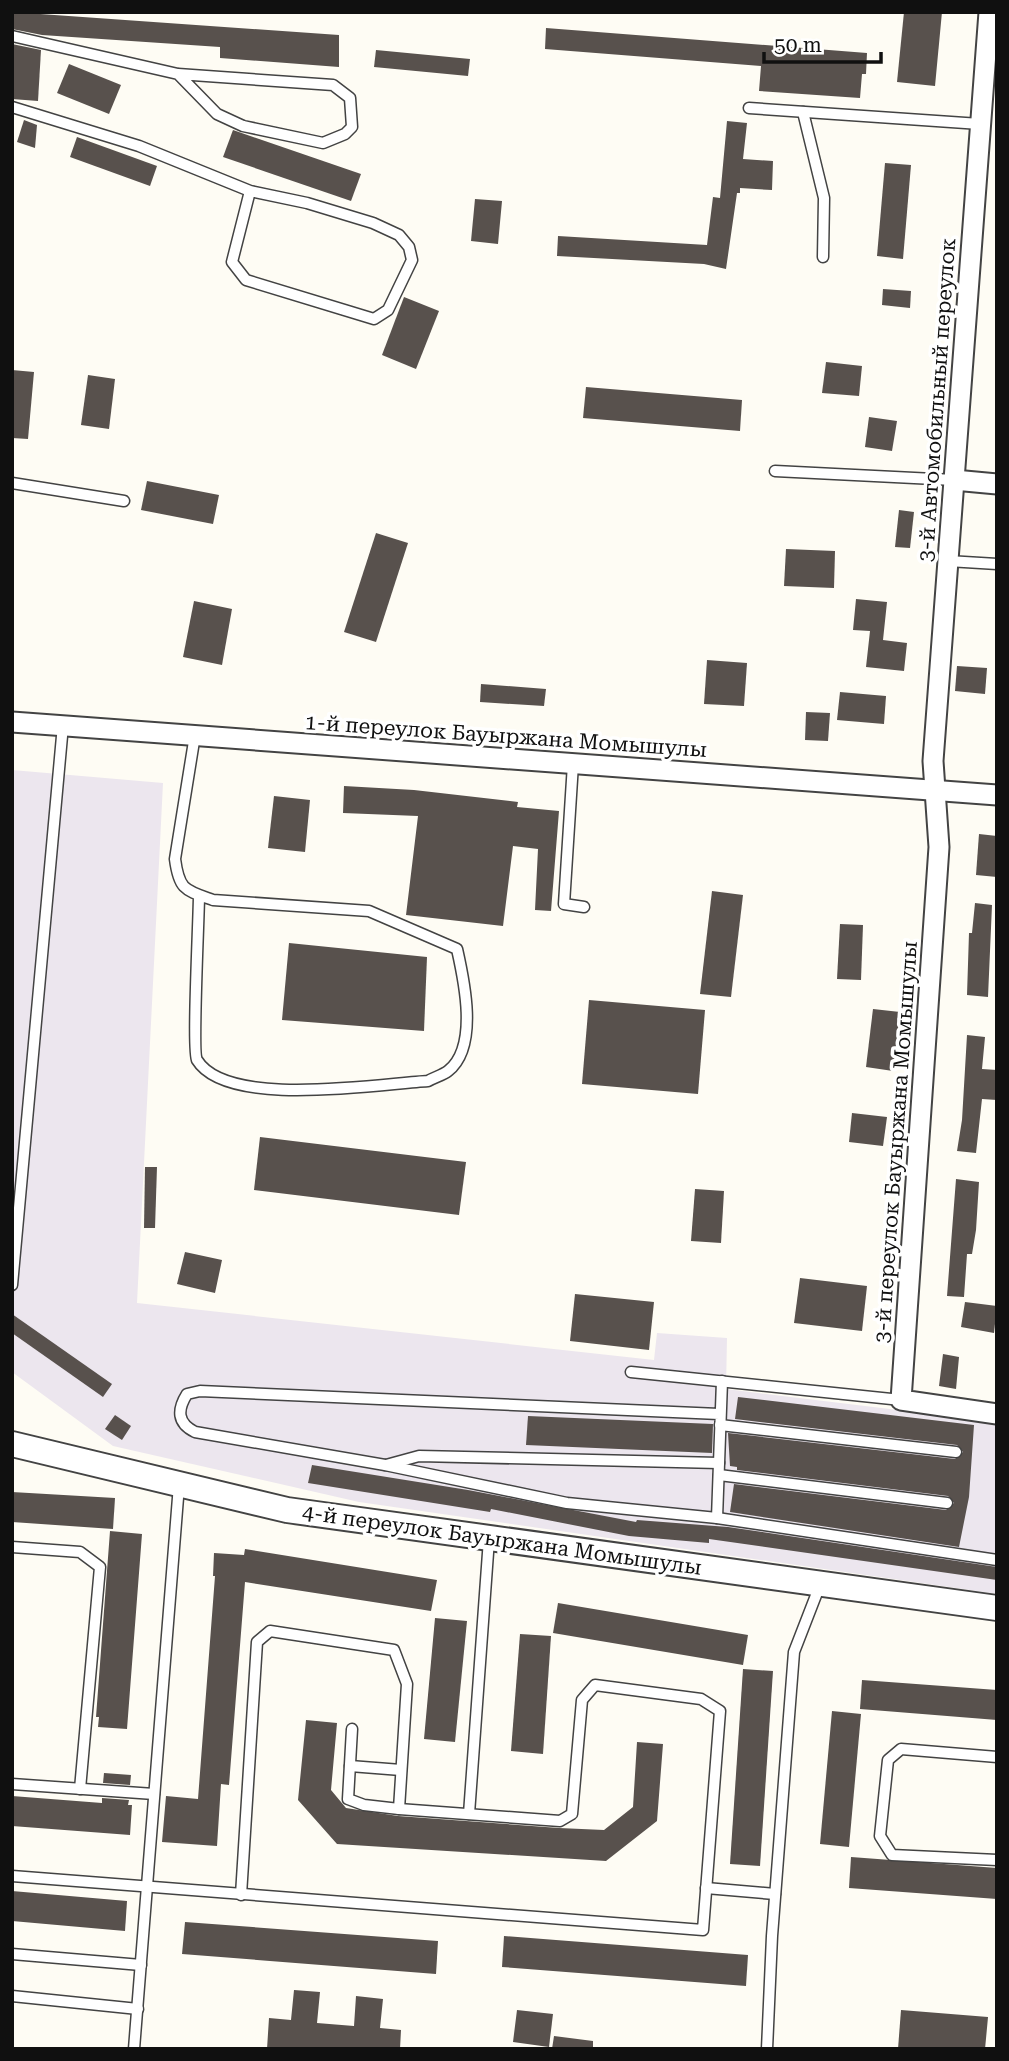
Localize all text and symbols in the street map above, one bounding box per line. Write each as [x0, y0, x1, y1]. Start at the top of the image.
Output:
scale bar [764, 21, 881, 65]
text: 50 m [774, 33, 822, 57]
street label: 3-й Автомобильный переулок [914, 237, 960, 563]
street label: 1-й переулок Бауыржана Момышулы [304, 710, 708, 762]
street label: 3-й переулок Бауыржана Момышулы [870, 940, 922, 1344]
street label: 4-й переулок Бауыржана Момышулы [301, 1500, 703, 1580]

